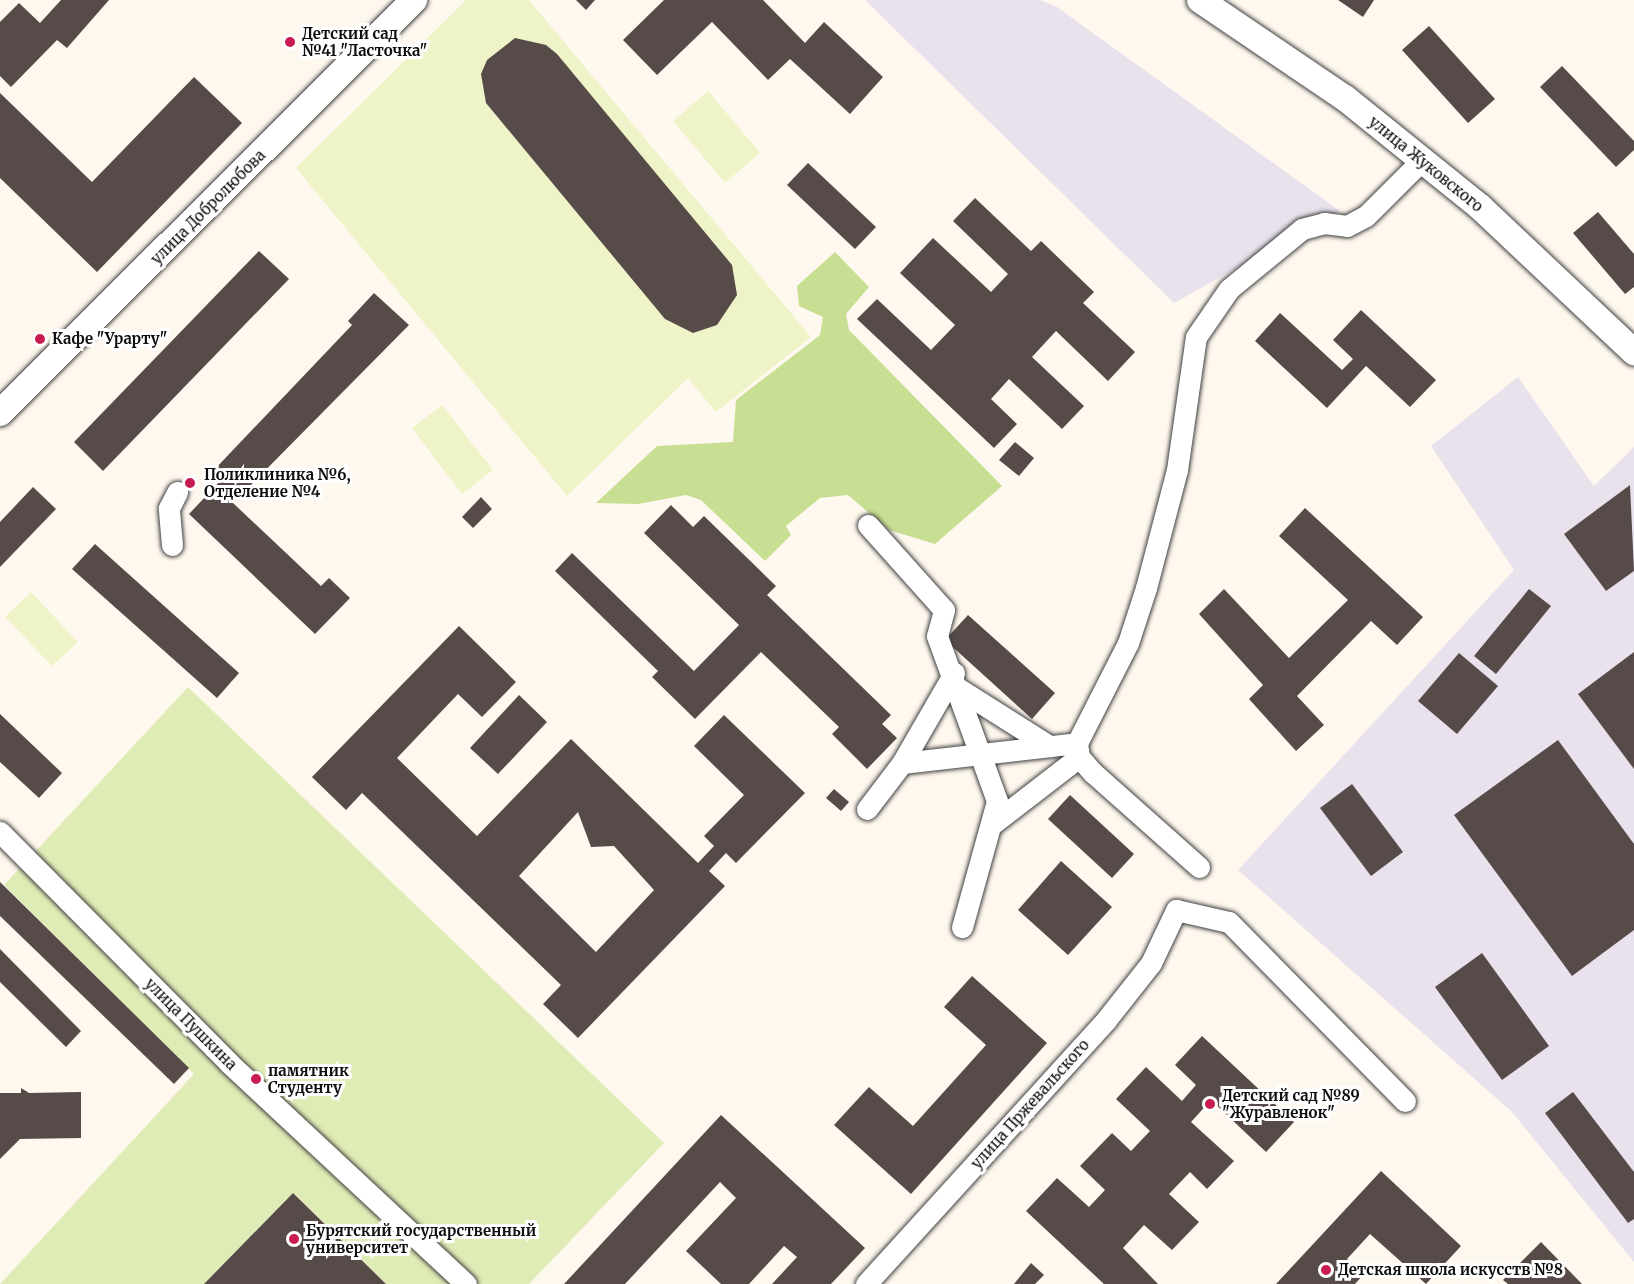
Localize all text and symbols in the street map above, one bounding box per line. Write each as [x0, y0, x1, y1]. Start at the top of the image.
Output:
place label: Детский сад №41 "Ласточка" [302, 24, 427, 59]
marker: Детский сад №41 "Ласточка" [283, 35, 297, 49]
street label: улица Жуковского [1365, 112, 1487, 216]
street label: улица Добролюбова [147, 146, 269, 268]
place label: Кафе "Урарту" [52, 330, 167, 348]
marker: Кафе "Урарту" [33, 332, 47, 346]
place label: Поликлиника №6, Отделение №4 [204, 465, 351, 500]
marker: Поликлиника №6, Отделение №4 [181, 474, 199, 492]
street label: улица Пушкина [141, 974, 241, 1074]
street label: улица Пржевальского [967, 1036, 1093, 1172]
place label: памятник Студенту [268, 1061, 349, 1096]
marker: памятник Студенту [249, 1072, 263, 1086]
place label: Детский сад №89 "Журавленок" [1222, 1086, 1360, 1121]
marker: Детский сад №89 "Журавленок" [1203, 1097, 1217, 1111]
place label: Бурятский государственный университет [306, 1221, 536, 1256]
marker: Бурятский государственный университет [287, 1232, 301, 1246]
place label: Детская школа искусств №8 [1338, 1261, 1563, 1279]
marker: Детская школа искусств №8 [1319, 1263, 1333, 1277]

